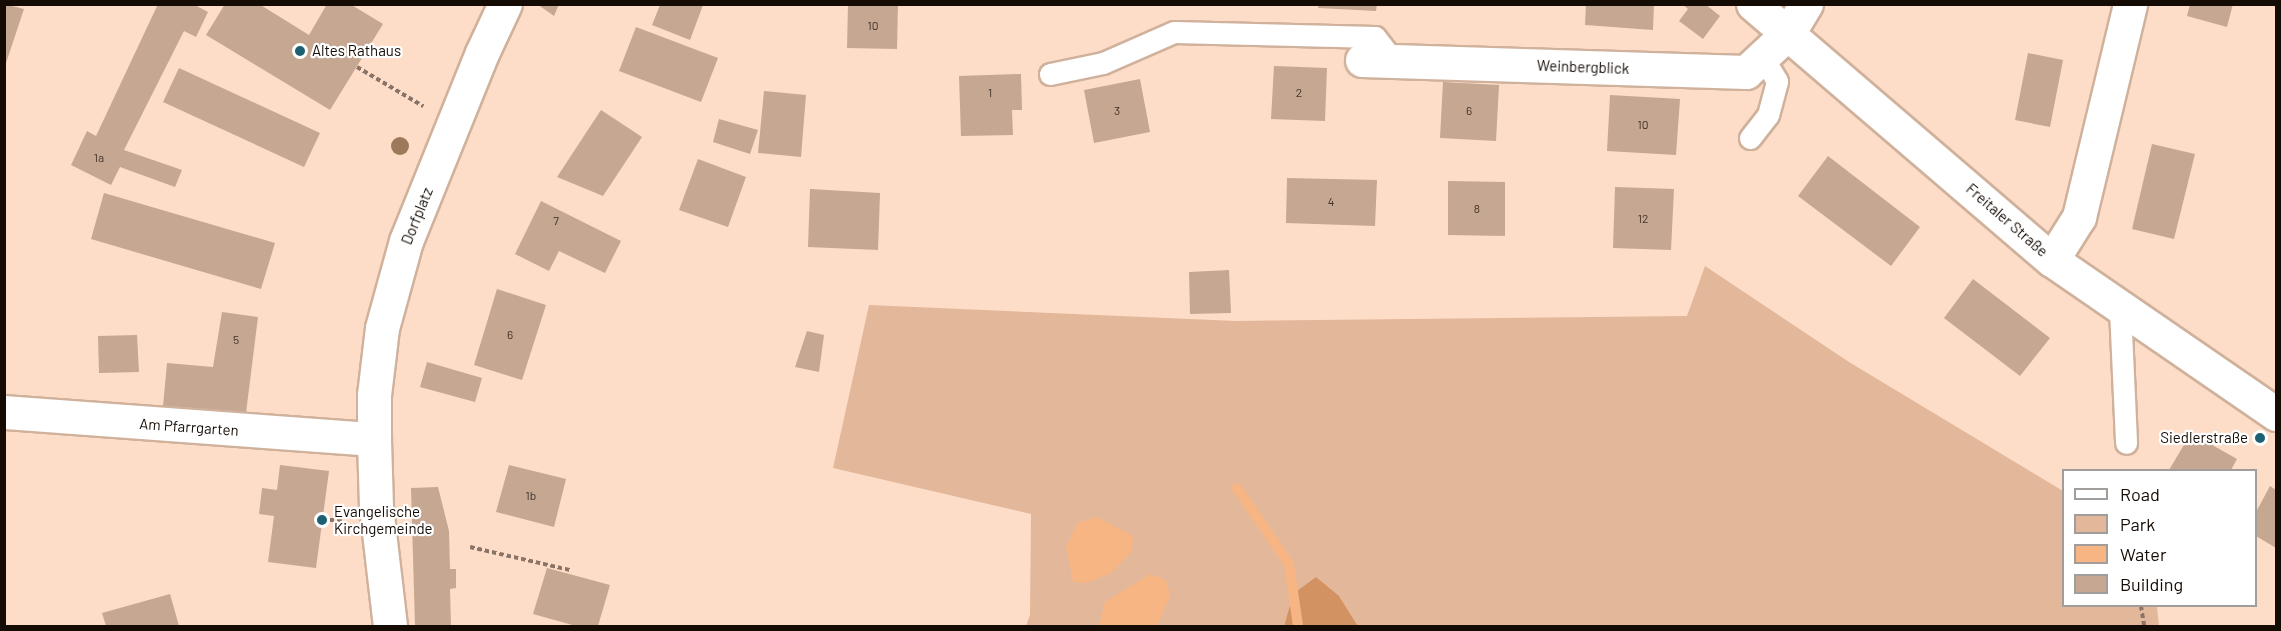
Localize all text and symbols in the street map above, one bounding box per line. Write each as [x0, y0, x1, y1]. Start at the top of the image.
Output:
house number: 10 [868, 19, 878, 33]
place label: Altes Rathaus [312, 42, 401, 60]
marker: Altes Rathaus [293, 44, 307, 58]
street label: Weinbergblick [1536, 56, 1630, 78]
house number: 1 [988, 86, 992, 100]
house number: 2 [1296, 86, 1302, 100]
house number: 3 [1114, 104, 1120, 118]
house number: 6 [1466, 104, 1472, 118]
house number: 10 [1638, 118, 1648, 132]
house number: 1a [94, 151, 104, 165]
street label: Freitaler Straße [1963, 180, 2051, 260]
street label: Dorfplatz [397, 185, 437, 247]
house number: 4 [1328, 195, 1334, 209]
house number: 8 [1474, 202, 1480, 216]
house number: 12 [1638, 212, 1648, 226]
house number: 7 [553, 214, 559, 228]
house number: 6 [507, 328, 513, 342]
house number: 5 [233, 333, 239, 347]
street label: Am Pfarrgarten [139, 415, 239, 439]
place label: Siedlerstraße [2160, 429, 2248, 447]
marker: Siedlerstraße [2253, 431, 2267, 445]
legend [2062, 469, 2257, 607]
text: Road [2120, 483, 2160, 505]
house number: 1b [526, 489, 536, 503]
place label: Evangelische Kirchgemeinde [334, 502, 433, 537]
marker: Evangelische Kirchgemeinde [315, 513, 329, 527]
text: Park [2120, 513, 2155, 535]
text: Water [2120, 543, 2167, 565]
text: Building [2120, 573, 2183, 595]

